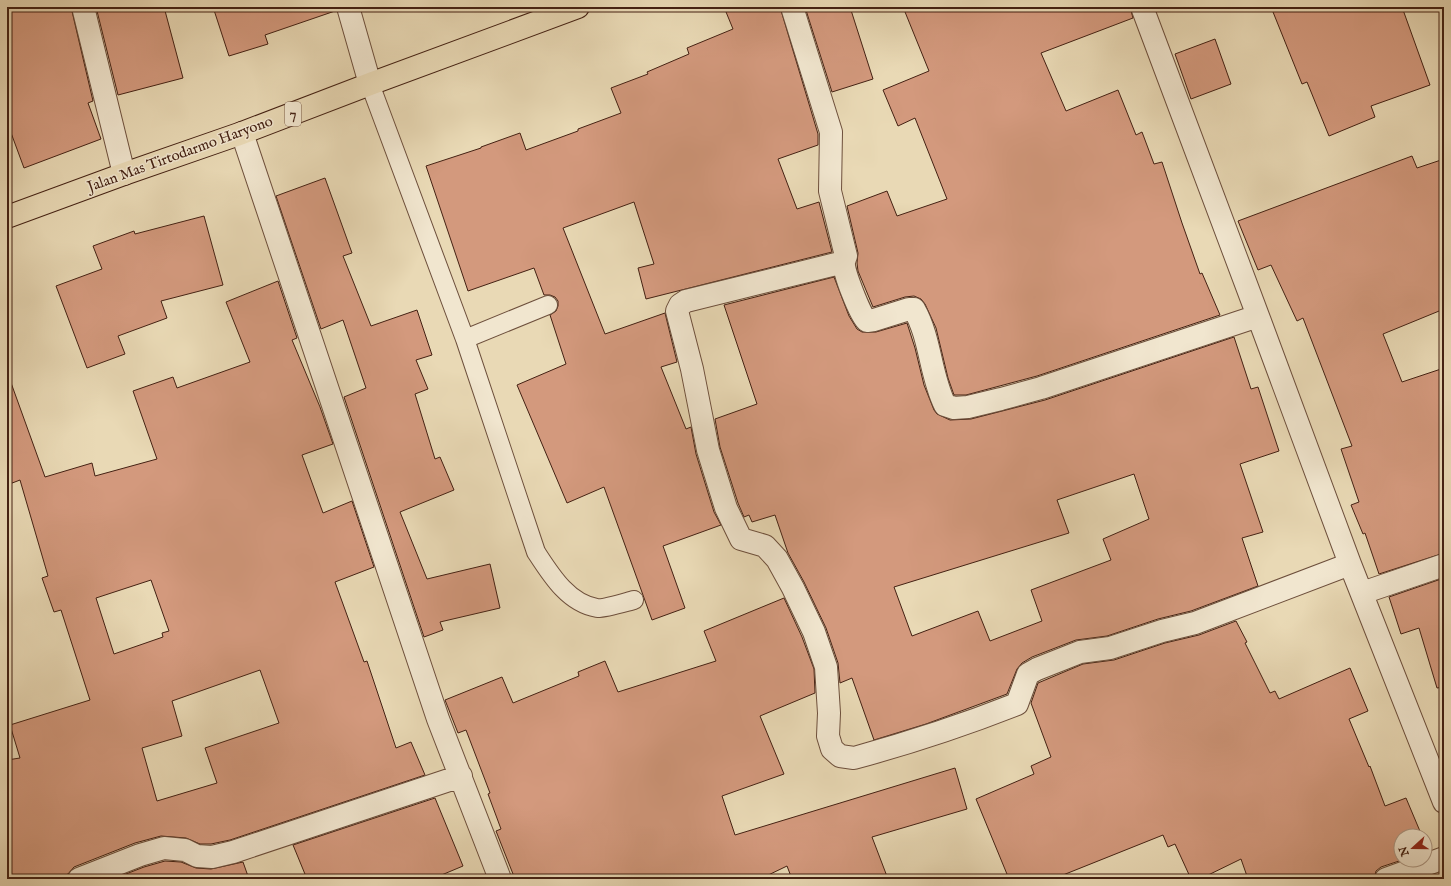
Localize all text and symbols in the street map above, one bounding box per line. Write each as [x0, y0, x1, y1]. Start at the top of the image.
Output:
road number: 7 [285, 102, 301, 126]
street label: Jalan Mas Tirtodarmo Haryono [83, 112, 275, 197]
north arrow [1393, 828, 1433, 868]
text: N [1396, 844, 1413, 859]

